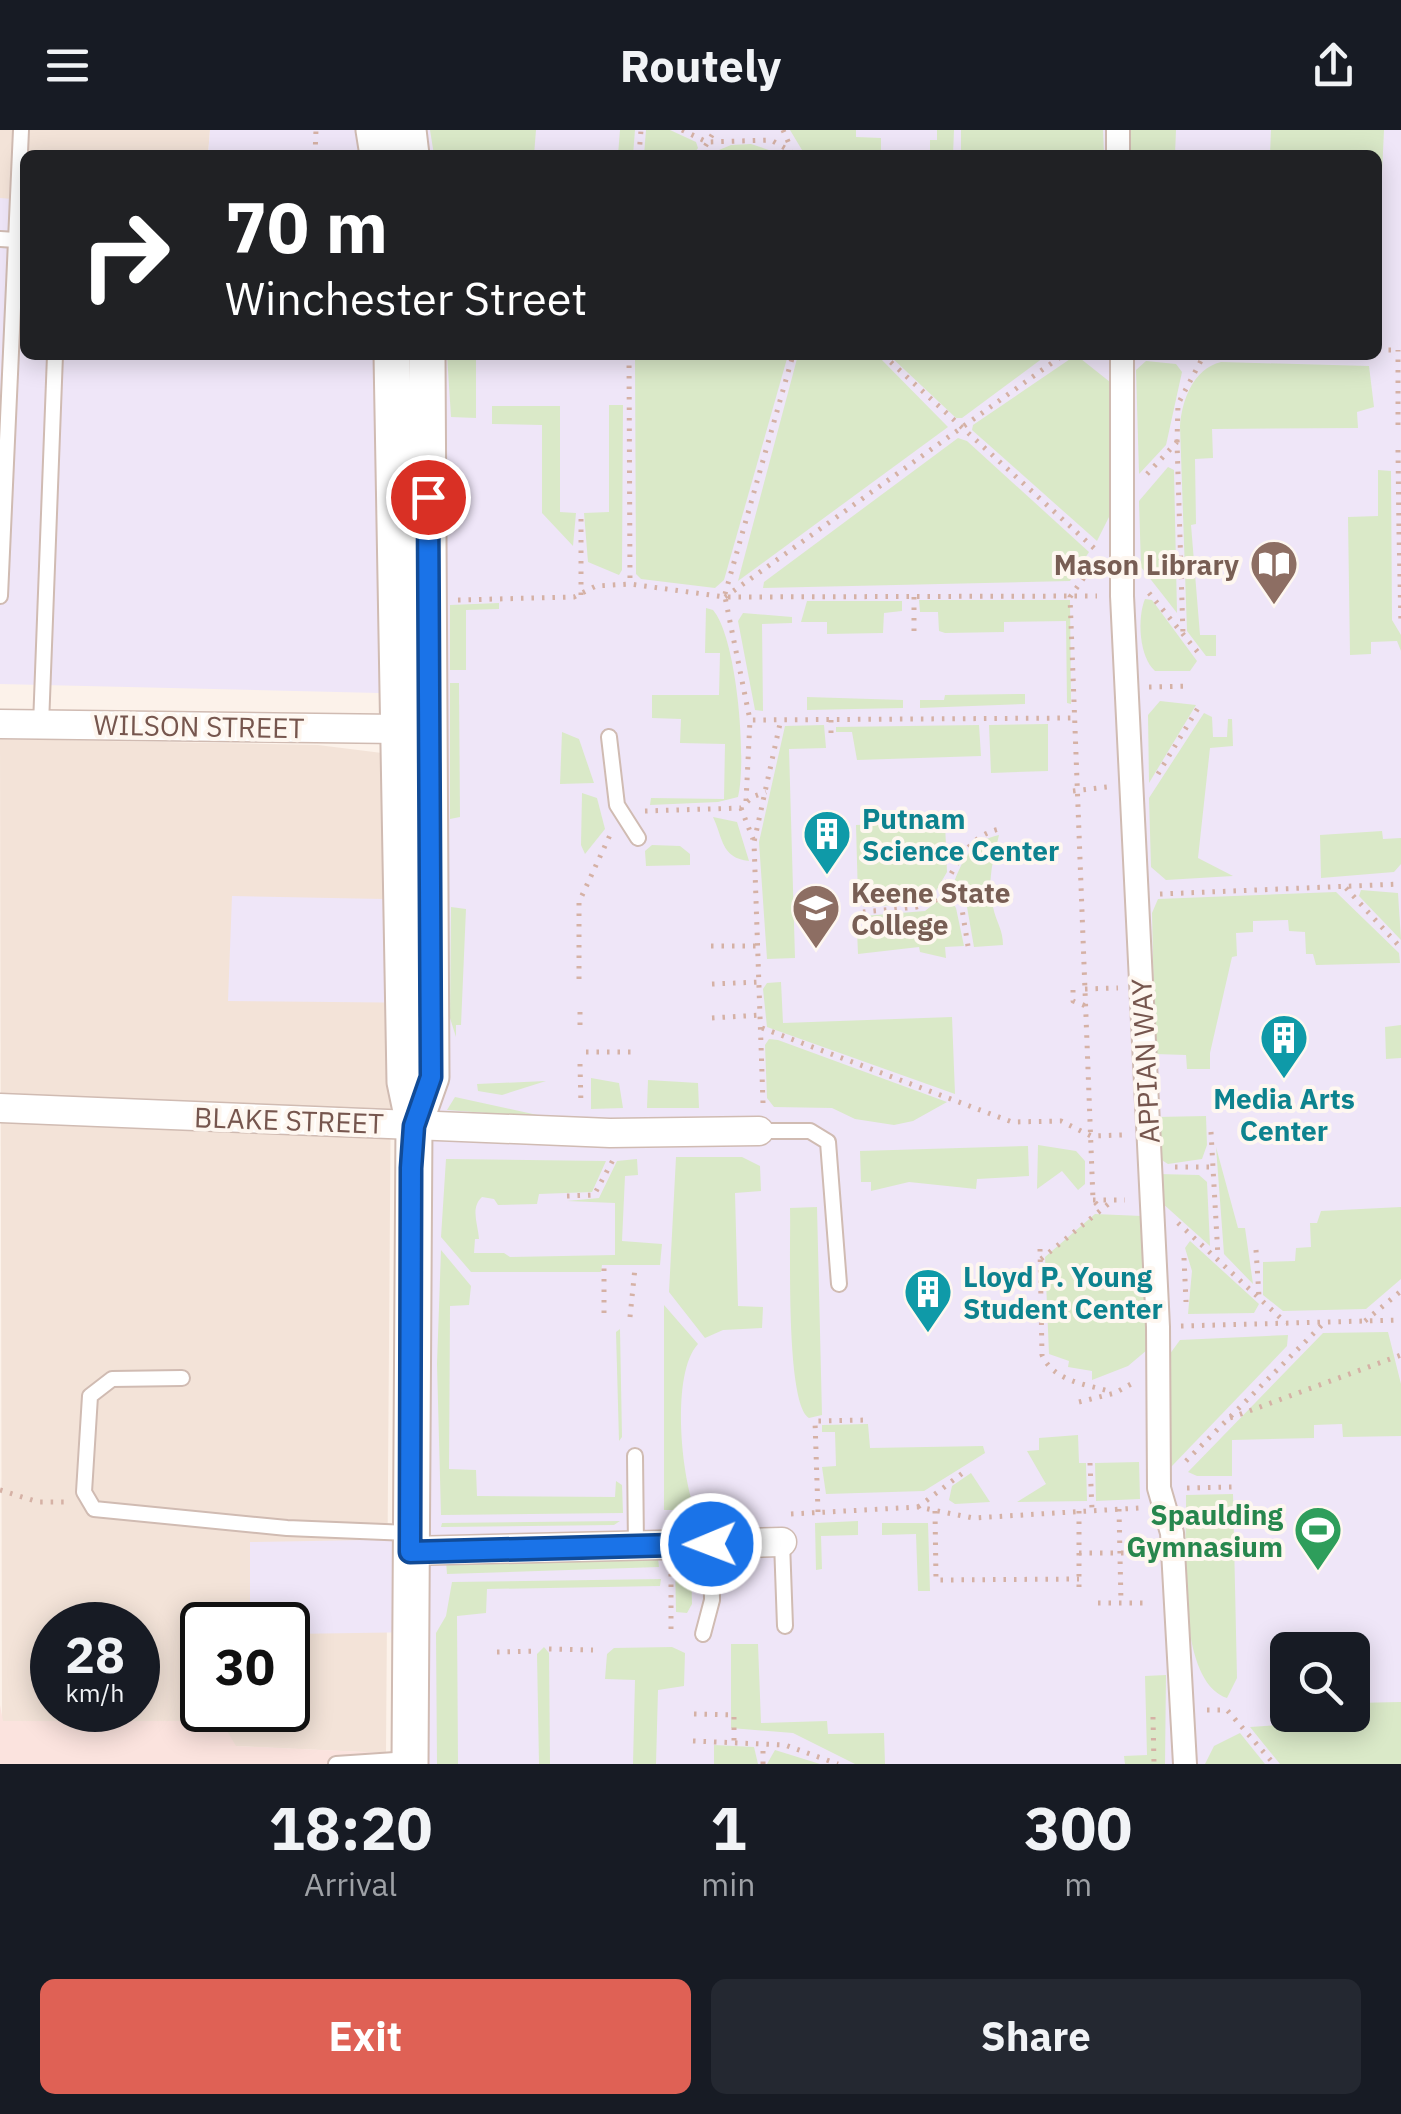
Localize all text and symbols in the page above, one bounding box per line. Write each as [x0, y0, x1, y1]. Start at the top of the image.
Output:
text: Routely [620, 36, 781, 94]
icon: menu [40, 38, 95, 93]
icon: share [1306, 38, 1361, 93]
text: 70 m [225, 181, 388, 272]
icon: right [60, 190, 190, 320]
text: Winchester Street [225, 269, 587, 327]
pin [386, 455, 471, 540]
icon: arrive [401, 470, 456, 525]
library icon: Mason Library [1248, 538, 1300, 606]
place label: Mason Library [1054, 546, 1239, 583]
street label: WILSON STREET [93, 706, 305, 746]
place label: Putnam Science Center [862, 800, 1059, 869]
building icon: Putnam Science Center [801, 808, 853, 876]
place label: Keene State College [851, 874, 1010, 943]
school or university icon: Keene State College [790, 882, 842, 950]
street label: APPIAN WAY [1122, 977, 1168, 1145]
building icon: Media Arts Center [1258, 1012, 1310, 1080]
place label: Media Arts Center [1213, 1080, 1355, 1149]
street label: BLAKE STREET [193, 1098, 385, 1142]
place label: Lloyd P. Young Student Center [963, 1258, 1163, 1327]
building icon: Lloyd P. Young Student Center [902, 1266, 954, 1334]
position arrow [659, 1492, 763, 1596]
place label: Spaulding Gymnasium [1126, 1496, 1284, 1565]
sports icon: Spaulding Gymnasium [1292, 1504, 1344, 1572]
speed limit sign: 30 [180, 1602, 310, 1732]
text: 28 [65, 1622, 125, 1687]
map controls [1270, 1632, 1370, 1732]
button: search [1270, 1632, 1370, 1732]
text: km/h [66, 1676, 124, 1709]
text: 18:20 [269, 1788, 433, 1867]
text: 1 [710, 1788, 746, 1867]
text: 300 [1024, 1788, 1132, 1867]
text: Arrival [304, 1863, 397, 1905]
text: min [701, 1863, 755, 1905]
text: m [1064, 1863, 1092, 1905]
button: Exit [40, 1979, 691, 2094]
button: Share [711, 1979, 1361, 2094]

